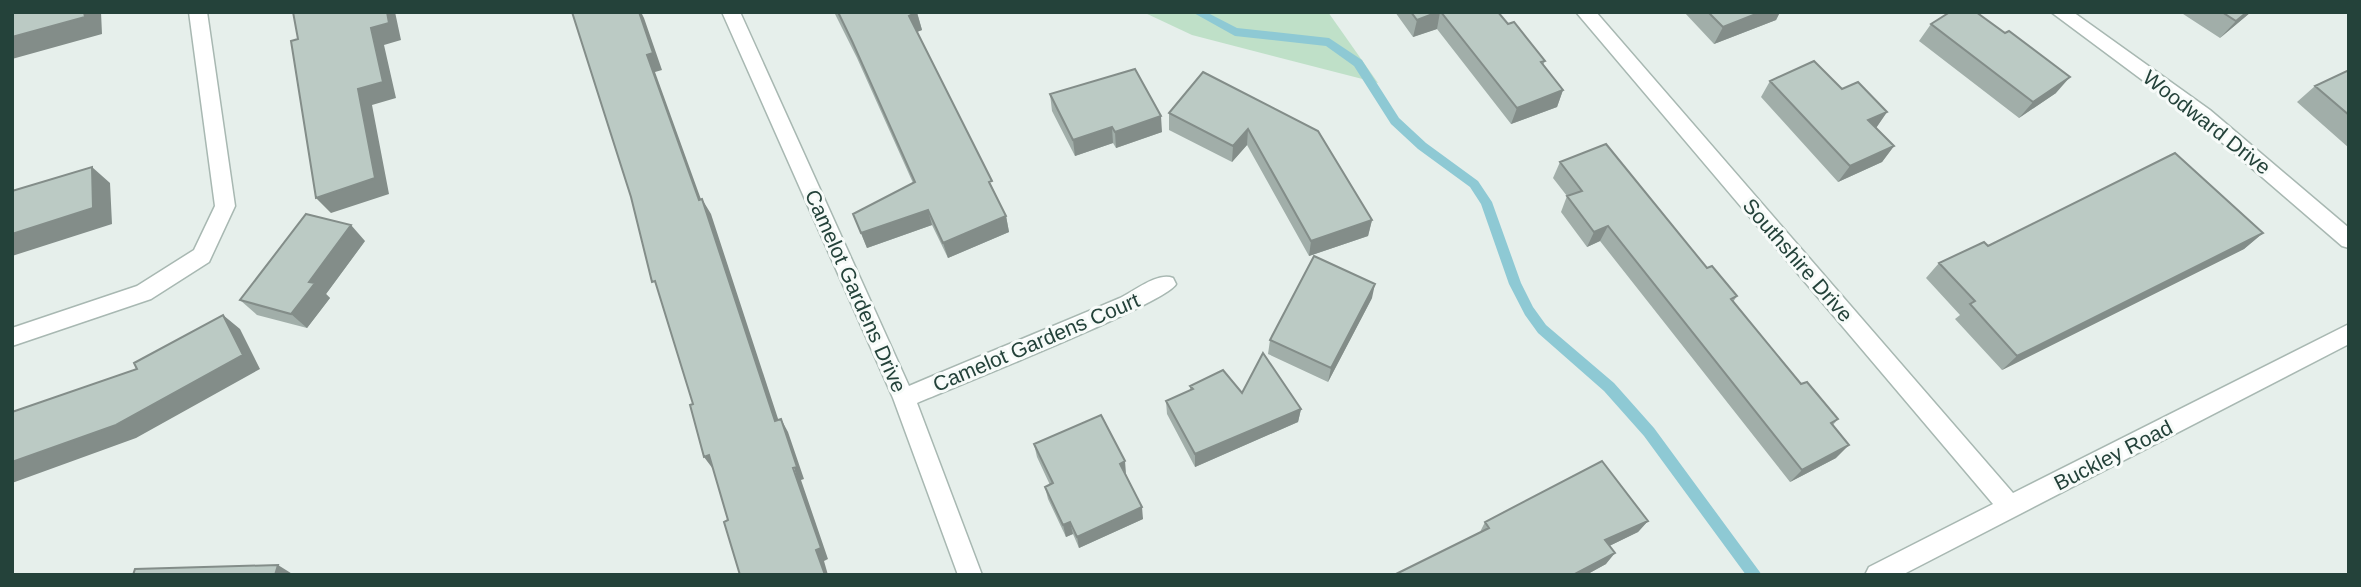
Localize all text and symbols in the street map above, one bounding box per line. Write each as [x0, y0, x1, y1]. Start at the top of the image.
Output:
street label: Woodward Drive [2139, 65, 2275, 179]
street label: Camelot Gardens Drive [801, 186, 911, 396]
street label: Southshire Drive [1738, 194, 1858, 326]
street label: Camelot Gardens Court [929, 288, 1143, 396]
street label: Buckley Road [2050, 415, 2176, 495]

